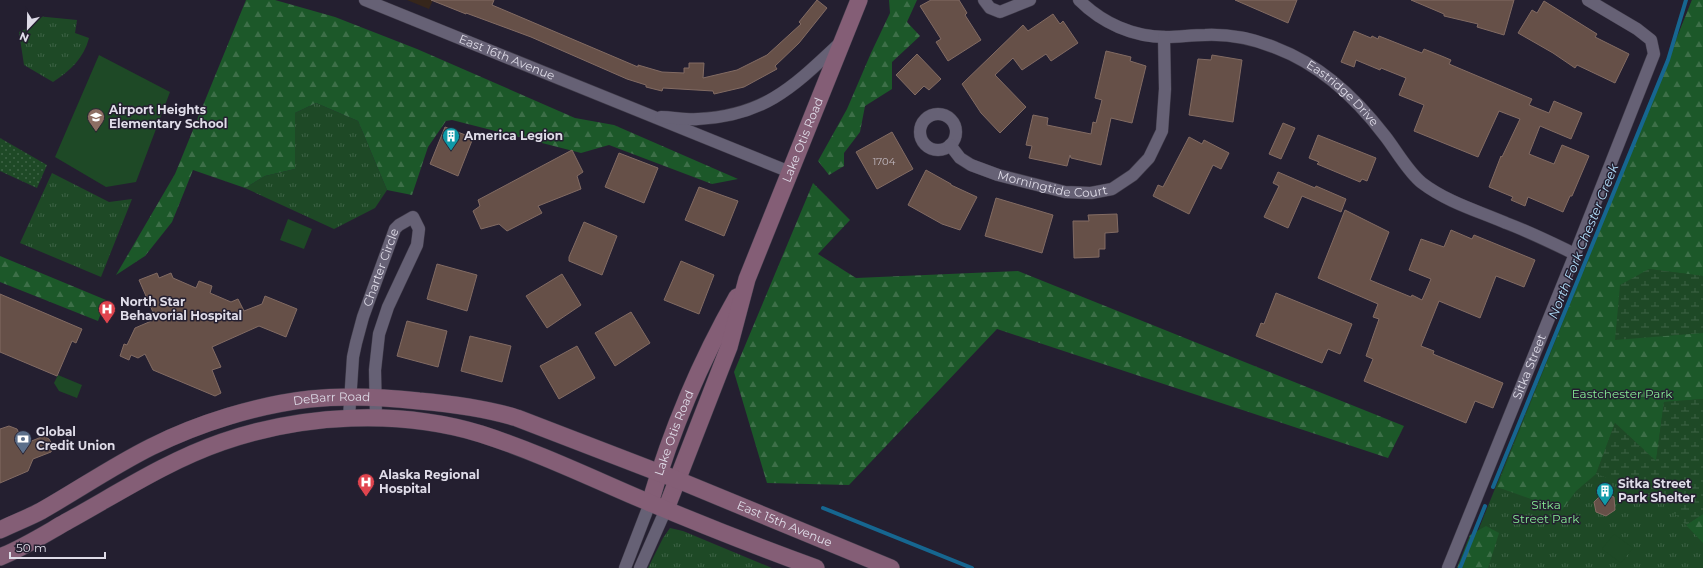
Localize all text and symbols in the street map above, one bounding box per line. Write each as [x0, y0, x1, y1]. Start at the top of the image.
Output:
north arrow [8, 8, 48, 48]
text: N [18, 29, 31, 45]
street label: East 16th Avenue [457, 31, 557, 83]
street label: Eastridge Drive [1304, 57, 1382, 129]
street label: Lake Otis Road [779, 95, 826, 184]
place label: Airport Heights Elementary School [108, 102, 227, 131]
school or university icon: Airport Heights Elementary School [86, 107, 106, 132]
building icon: America Legion [441, 126, 461, 151]
place label: America Legion [463, 128, 563, 143]
house number: 1704 [873, 155, 896, 168]
water label: North Fork Chester Creek [1545, 160, 1622, 321]
street label: Morningtide Court [996, 167, 1109, 200]
street label: Charter Circle [359, 226, 402, 309]
place label: North Star Behavorial Hospital [120, 294, 242, 323]
hospital icon: North Star Behavorial Hospital [97, 299, 117, 324]
street label: Sitka Street [1509, 332, 1549, 401]
park label: Eastchester Park [1572, 386, 1673, 401]
street label: Lake Otis Road [651, 388, 697, 478]
street label: DeBarr Road [292, 389, 371, 408]
place label: Global Credit Union [36, 424, 115, 453]
bank icon: Global Credit Union [13, 429, 33, 454]
place label: Alaska Regional Hospital [378, 467, 480, 496]
hospital icon: Alaska Regional Hospital [356, 472, 376, 497]
place label: Sitka Street Park Shelter [1618, 476, 1695, 505]
building icon: Sitka Street Park Shelter [1595, 481, 1615, 506]
street label: East 15th Avenue [735, 497, 834, 550]
park label: Sitka Street Park [1513, 497, 1580, 526]
scale bar [10, 534, 105, 560]
text: 50 m [16, 540, 47, 555]

